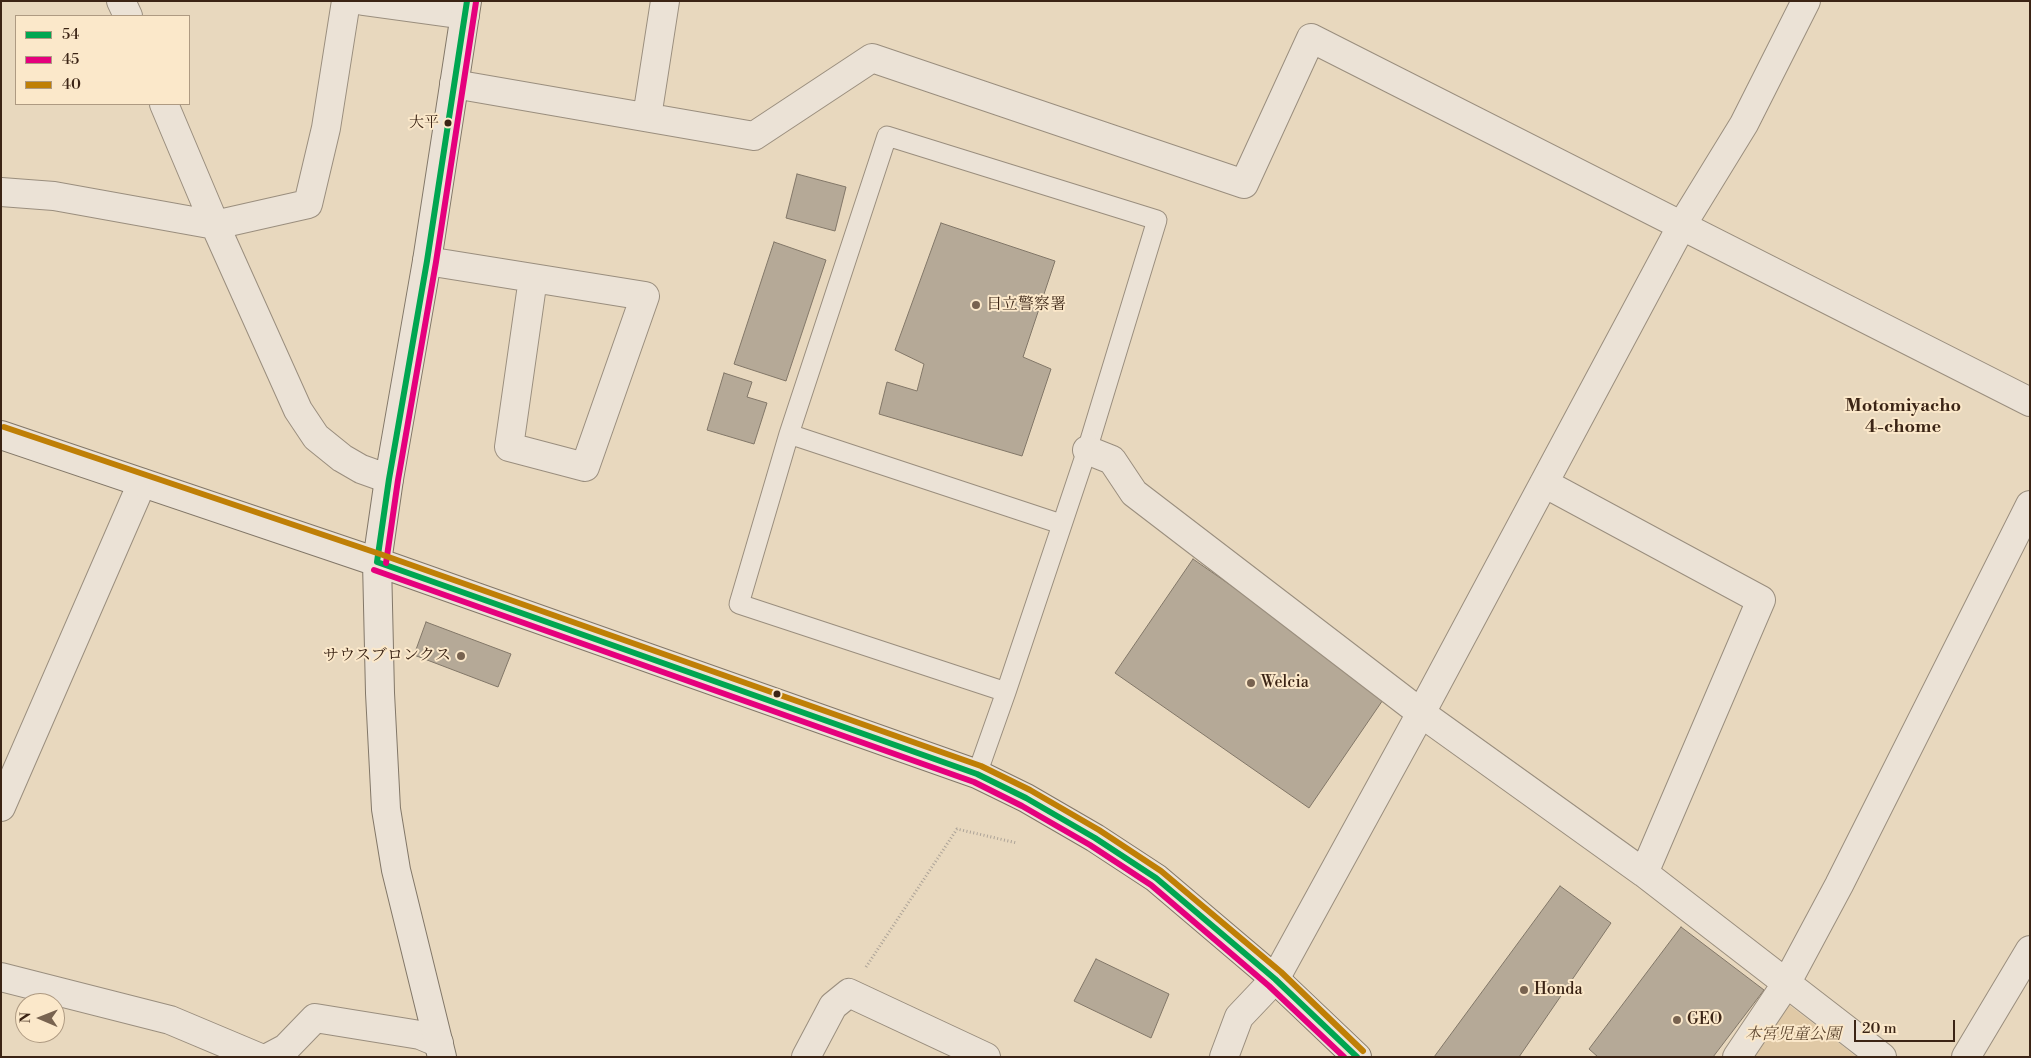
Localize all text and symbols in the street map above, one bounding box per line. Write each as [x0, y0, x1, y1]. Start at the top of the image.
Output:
legend [15, 15, 190, 105]
text: 54 [62, 25, 80, 44]
text: 45 [62, 50, 79, 69]
text: 40 [62, 75, 81, 94]
place label: 大平 [409, 114, 439, 132]
marker: 大平 [443, 118, 453, 128]
place label: 日立警察署 [986, 295, 1066, 315]
marker: 日立警察署 [970, 299, 982, 311]
district label: Motomiyacho 4-chome [1845, 396, 1961, 438]
place label: サウスブロンクス [323, 646, 451, 666]
marker: サウスブロンクス [455, 650, 467, 662]
place label: Welcia [1261, 673, 1309, 693]
marker: Welcia [1245, 677, 1257, 689]
unlabelled marker [772, 689, 782, 699]
place label: Honda [1534, 980, 1583, 1000]
marker: Honda [1518, 984, 1530, 996]
north arrow [15, 993, 65, 1043]
place label: GEO [1687, 1010, 1722, 1030]
scale bar [1856, 1010, 1957, 1042]
text: N [17, 1012, 35, 1023]
marker: GEO [1671, 1014, 1683, 1026]
text: 20 m [1862, 1019, 1897, 1038]
park label: 本宮児童公園 [1745, 1025, 1841, 1045]

